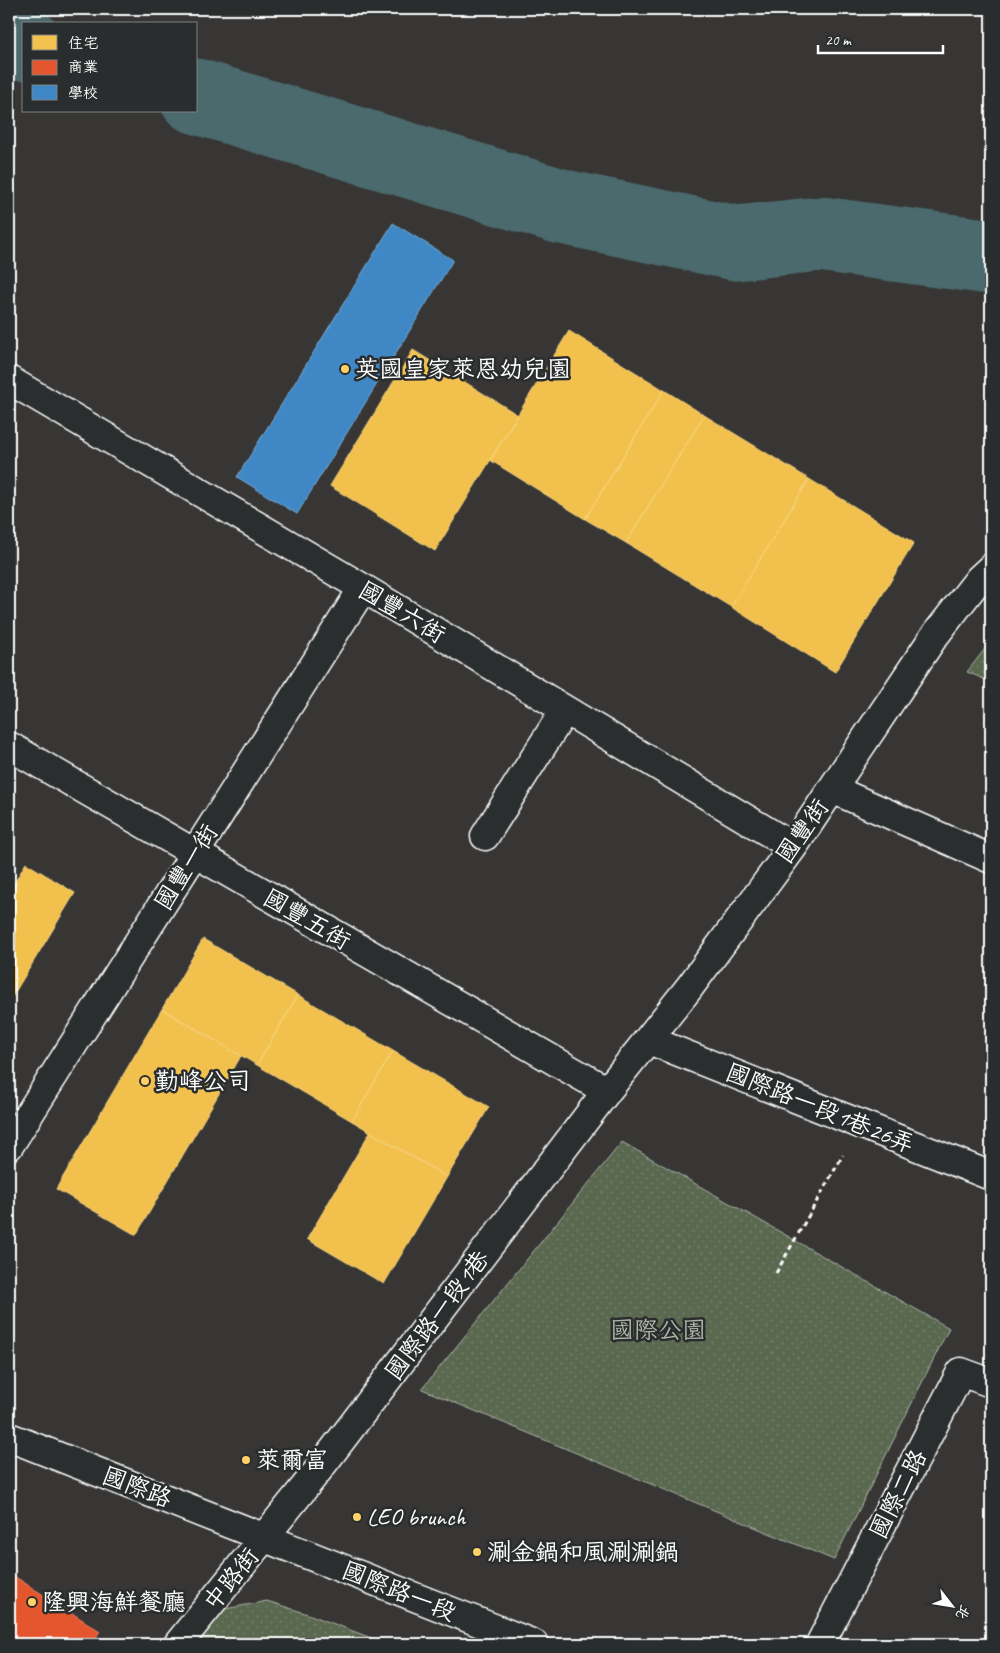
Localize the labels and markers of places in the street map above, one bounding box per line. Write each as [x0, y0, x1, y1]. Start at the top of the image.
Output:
place label: 英國皇家萊恩幼兒園 [355, 354, 571, 384]
marker: 英國皇家萊恩幼兒園 [339, 363, 351, 375]
place label: 勤峰公司 [155, 1066, 251, 1096]
marker: 勤峰公司 [139, 1075, 151, 1087]
place label: 萊爾富 [256, 1445, 328, 1475]
marker: 萊爾富 [240, 1454, 252, 1466]
place label: LEO brunch [367, 1502, 466, 1532]
marker: LEO brunch [351, 1511, 363, 1523]
place label: 涮金鍋和風涮涮鍋 [487, 1537, 679, 1567]
marker: 涮金鍋和風涮涮鍋 [471, 1546, 483, 1558]
place label: 隆興海鮮餐廳 [42, 1587, 186, 1617]
marker: 隆興海鮮餐廳 [26, 1596, 38, 1608]

